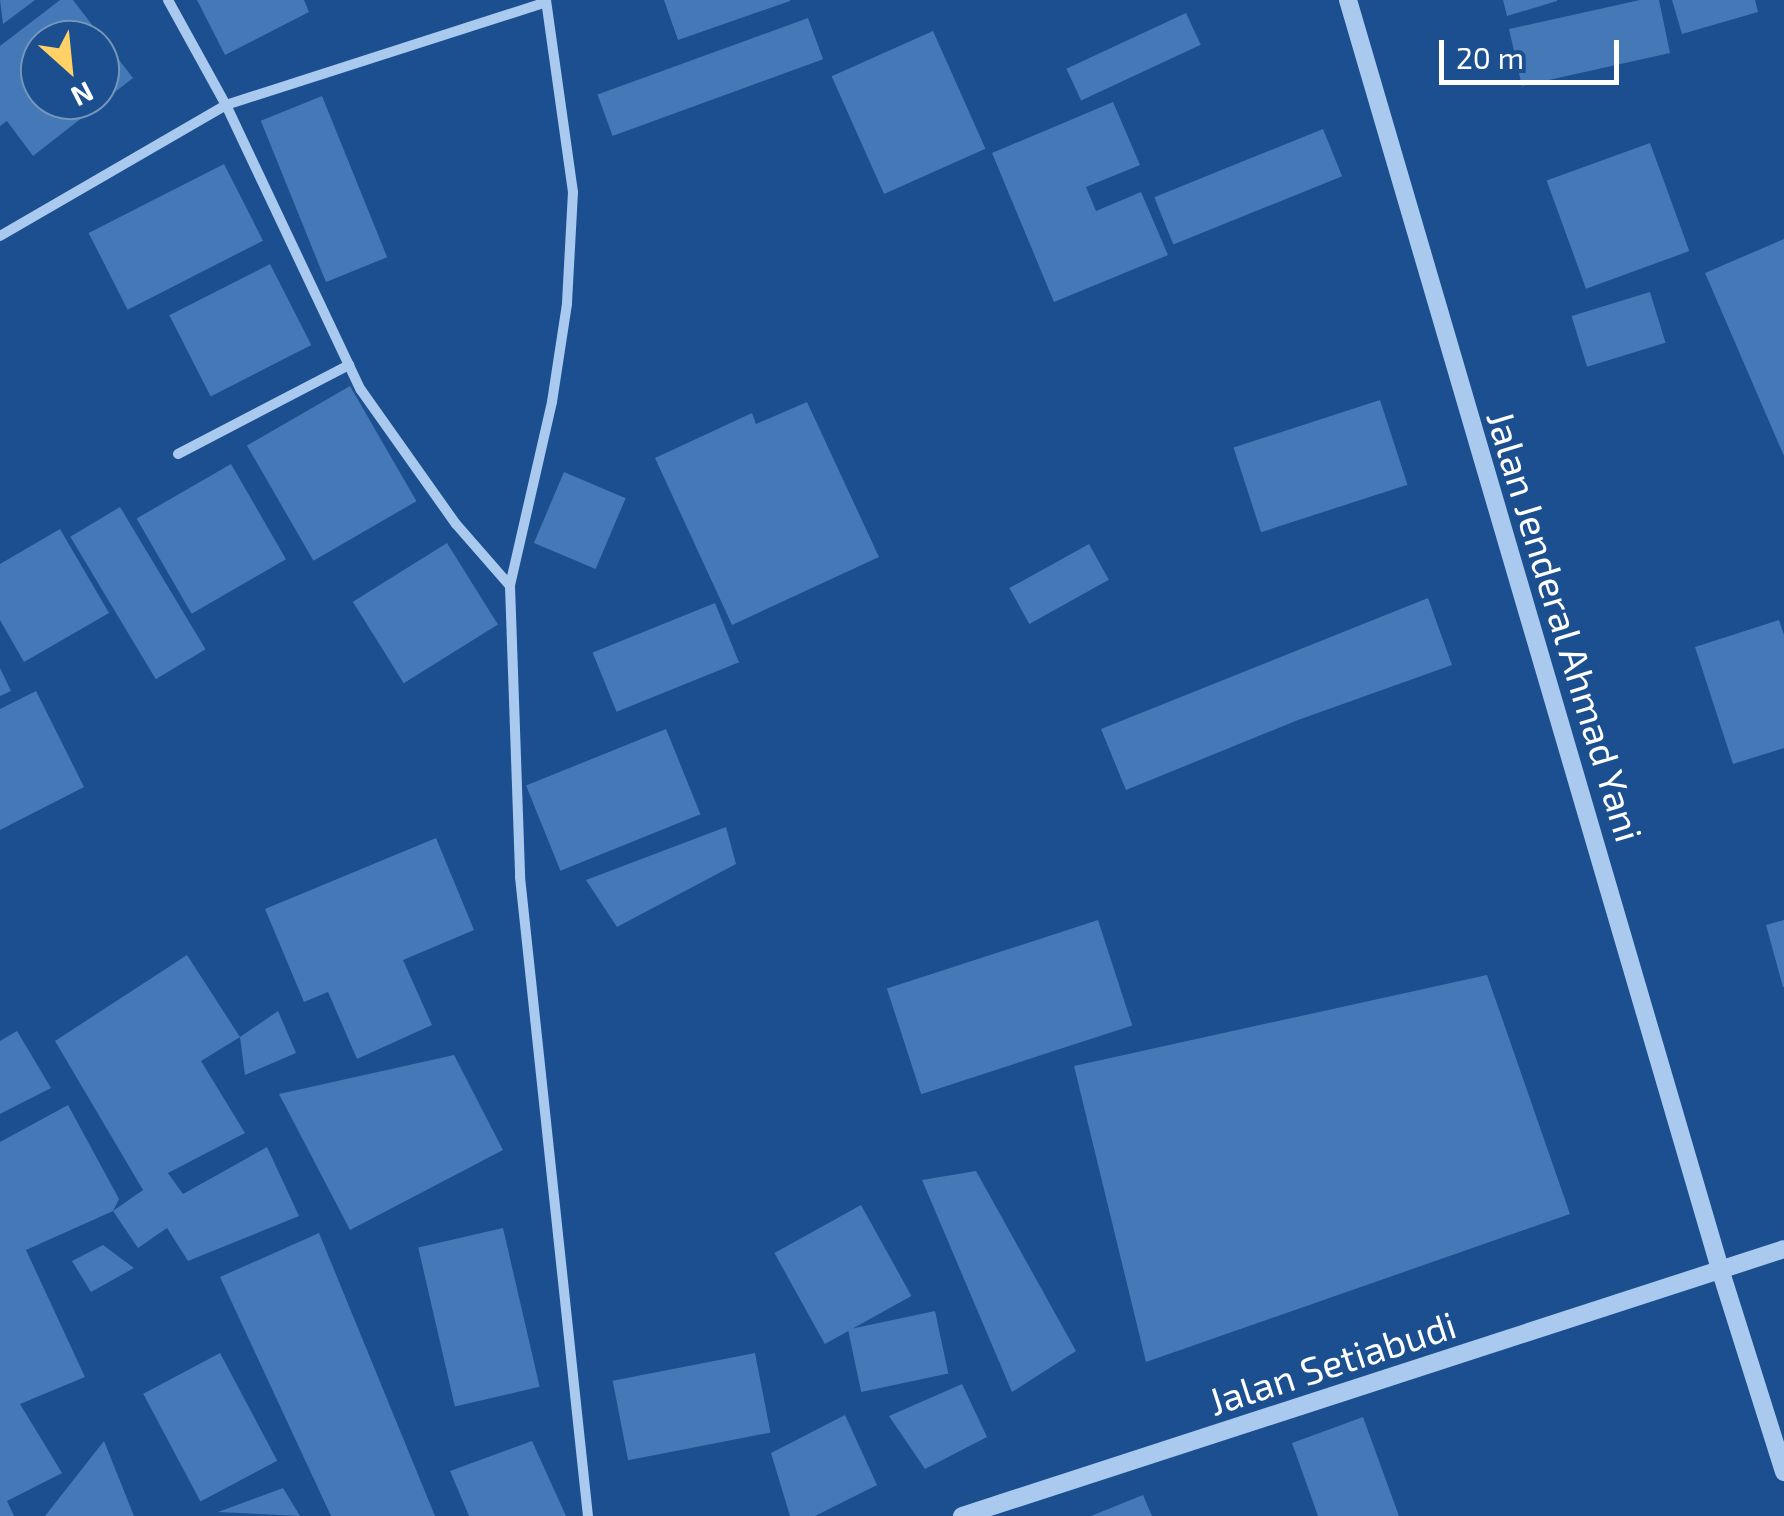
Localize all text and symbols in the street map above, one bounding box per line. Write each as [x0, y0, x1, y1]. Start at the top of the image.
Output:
north arrow [20, 20, 120, 120]
scale bar [1444, 20, 1624, 82]
text: 20 m [1456, 39, 1524, 75]
text: N [66, 75, 99, 115]
street label: Jalan Jenderal Ahmad Yani [1477, 403, 1653, 849]
street label: Jalan Setiabudi [1203, 1302, 1461, 1424]

